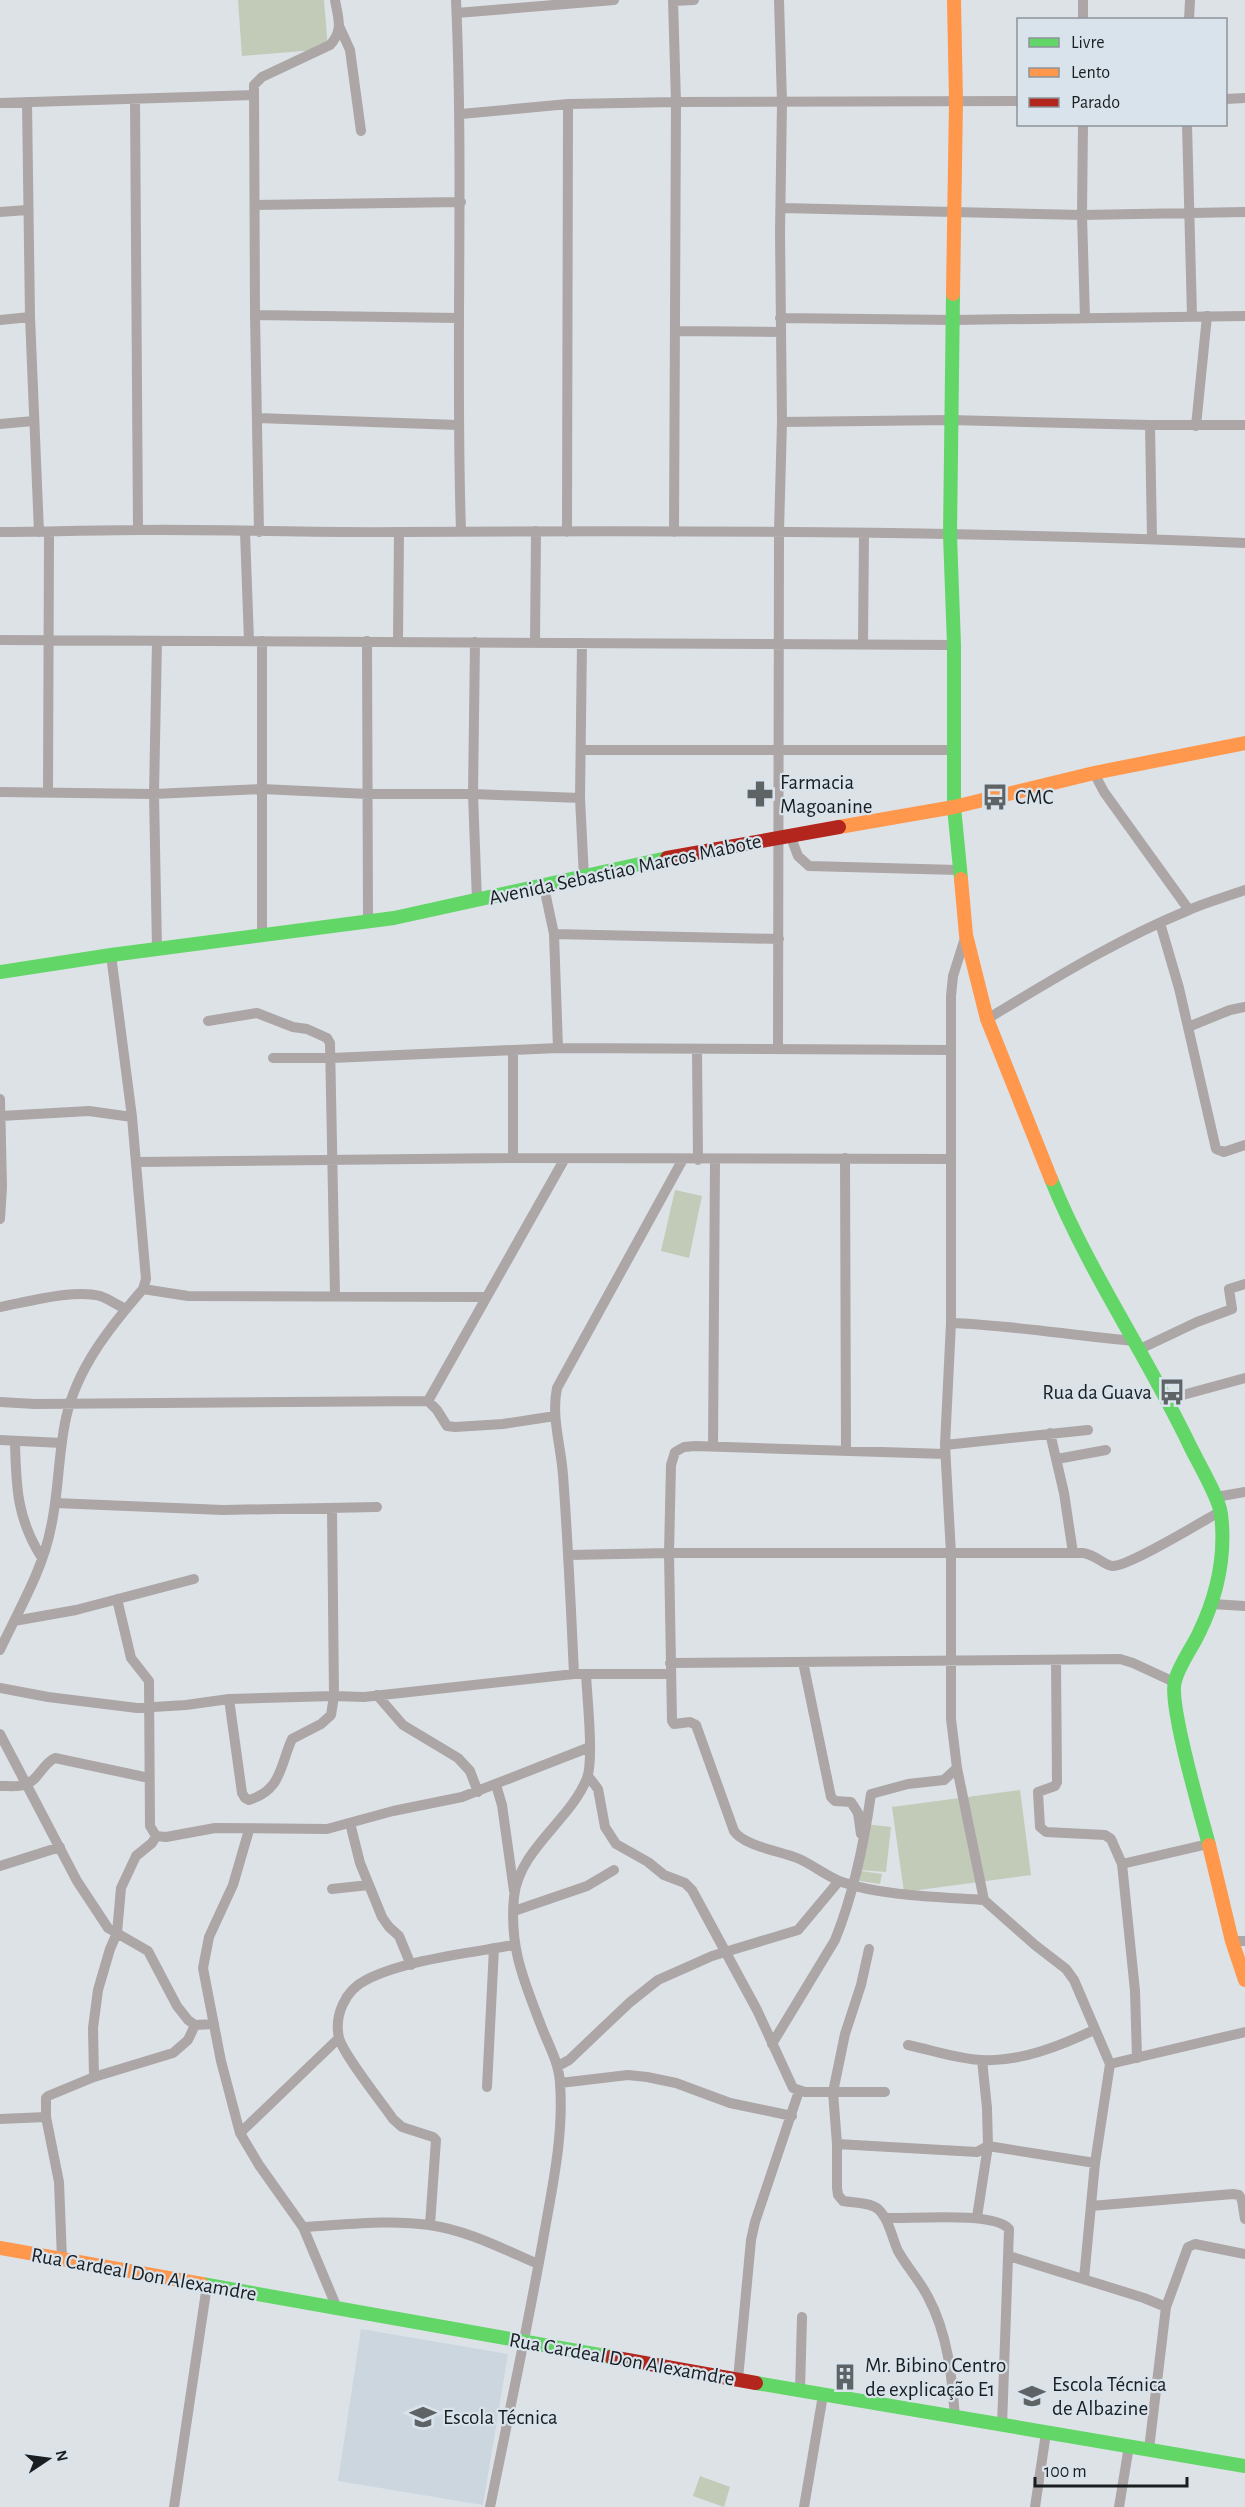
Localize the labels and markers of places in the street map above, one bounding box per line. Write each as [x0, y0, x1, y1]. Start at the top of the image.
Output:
place label: Farmacia Magoanine [780, 772, 873, 817]
pharmacy icon: Farmacia Magoanine [745, 779, 775, 809]
bus stop icon: CMC [980, 782, 1010, 812]
place label: CMC [1015, 787, 1053, 808]
bus stop icon: Rua da Guava [1157, 1377, 1187, 1407]
place label: Rua da Guava [1042, 1382, 1152, 1403]
place label: Mr. Bibino Centro de explicação E1 [865, 2355, 1006, 2400]
building icon: Mr. Bibino Centro de explicação E1 [830, 2362, 860, 2392]
place label: Escola Técnica de Albazine [1052, 2374, 1167, 2419]
school or university icon: Escola Técnica de Albazine [1017, 2381, 1047, 2411]
school or university icon: Escola Técnica [408, 2402, 438, 2432]
place label: Escola Técnica [443, 2407, 558, 2428]

